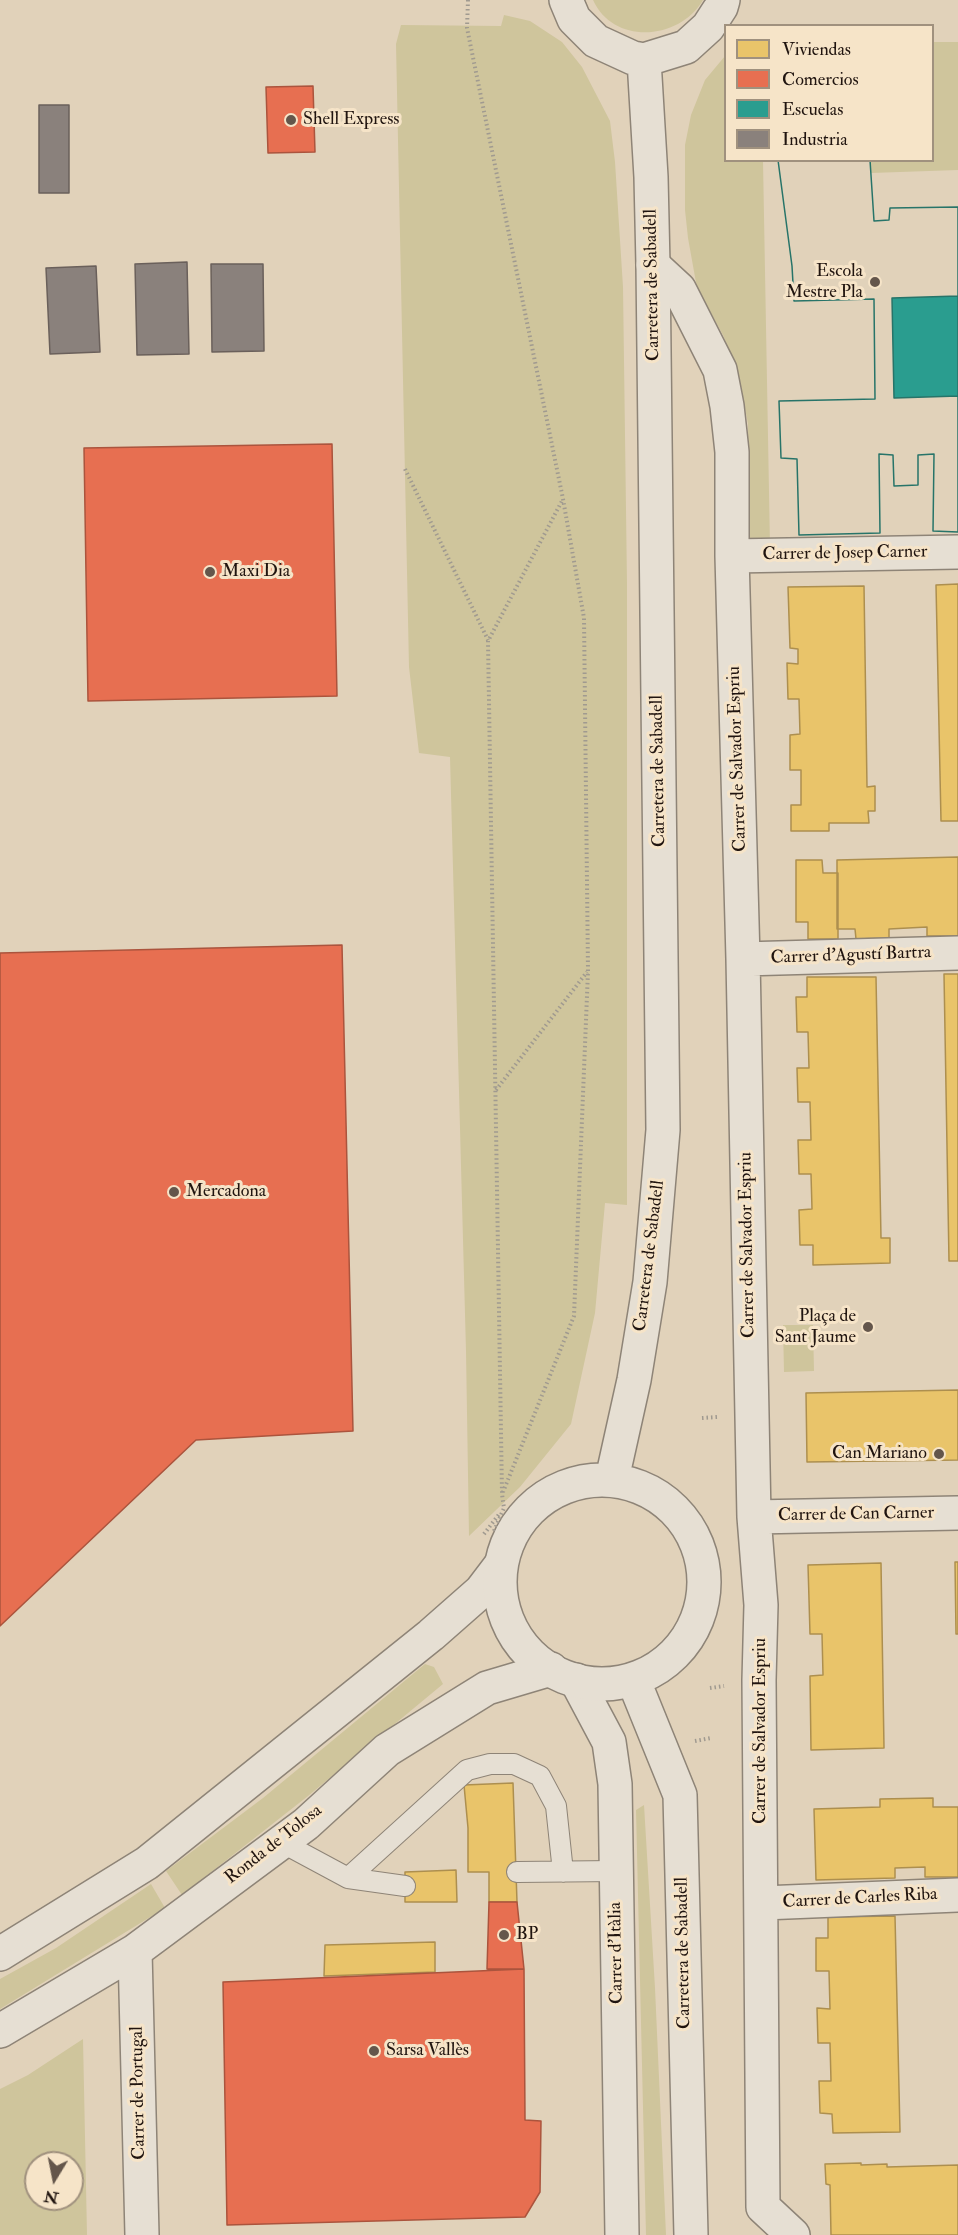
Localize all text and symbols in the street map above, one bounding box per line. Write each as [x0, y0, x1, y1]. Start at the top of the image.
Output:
legend [724, 24, 934, 162]
text: Viviendas [782, 38, 851, 61]
text: Comercios [782, 68, 859, 91]
text: Escuelas [782, 98, 843, 121]
place label: Shell Express [303, 109, 399, 131]
marker: Shell Express [284, 113, 298, 127]
text: Industria [782, 128, 848, 151]
street label: Carretera de Sabadell [641, 209, 665, 361]
place label: Escola Mestre Pla [786, 261, 863, 304]
marker: Escola Mestre Pla [868, 275, 882, 289]
street label: Carrer de Josep Carner [762, 542, 928, 566]
place label: Maxi Dia [222, 561, 290, 583]
marker: Maxi Dia [203, 565, 217, 579]
street label: Carrer de Salvador Espriu [724, 666, 752, 852]
street label: Carretera de Sabadell [647, 695, 671, 847]
street label: Carrer d'Agustí Bartra [770, 942, 932, 970]
street label: Carrer de Salvador Espriu [736, 1152, 760, 1338]
street label: Carretera de Sabadell [630, 1179, 670, 1333]
place label: Mercadona [186, 1181, 266, 1203]
marker: Mercadona [167, 1185, 181, 1199]
place label: Plaça de Sant Jaume [775, 1306, 856, 1348]
marker: Plaça de Sant Jaume [861, 1320, 875, 1334]
place label: Can Mariano [832, 1443, 927, 1465]
marker: Can Mariano [932, 1447, 946, 1461]
street label: Carrer de Can Carner [778, 1503, 934, 1527]
street label: Carrer de Salvador Espriu [750, 1638, 772, 1824]
street label: Ronda de Tolosa [221, 1800, 327, 1890]
street label: Carretera de Sabadell [672, 1877, 696, 2029]
street label: Carrer de Carles Riba [782, 1884, 938, 1914]
street label: Carrer d'Itàlia [605, 1902, 629, 2004]
place label: BP [516, 1924, 538, 1946]
marker: BP [497, 1928, 511, 1942]
street label: Carrer de Portugal [127, 2026, 151, 2160]
place label: Sarsa Vallès [386, 2040, 469, 2062]
marker: Sarsa Vallès [367, 2044, 381, 2058]
north arrow [24, 2151, 84, 2211]
text: N [42, 2186, 60, 2208]

